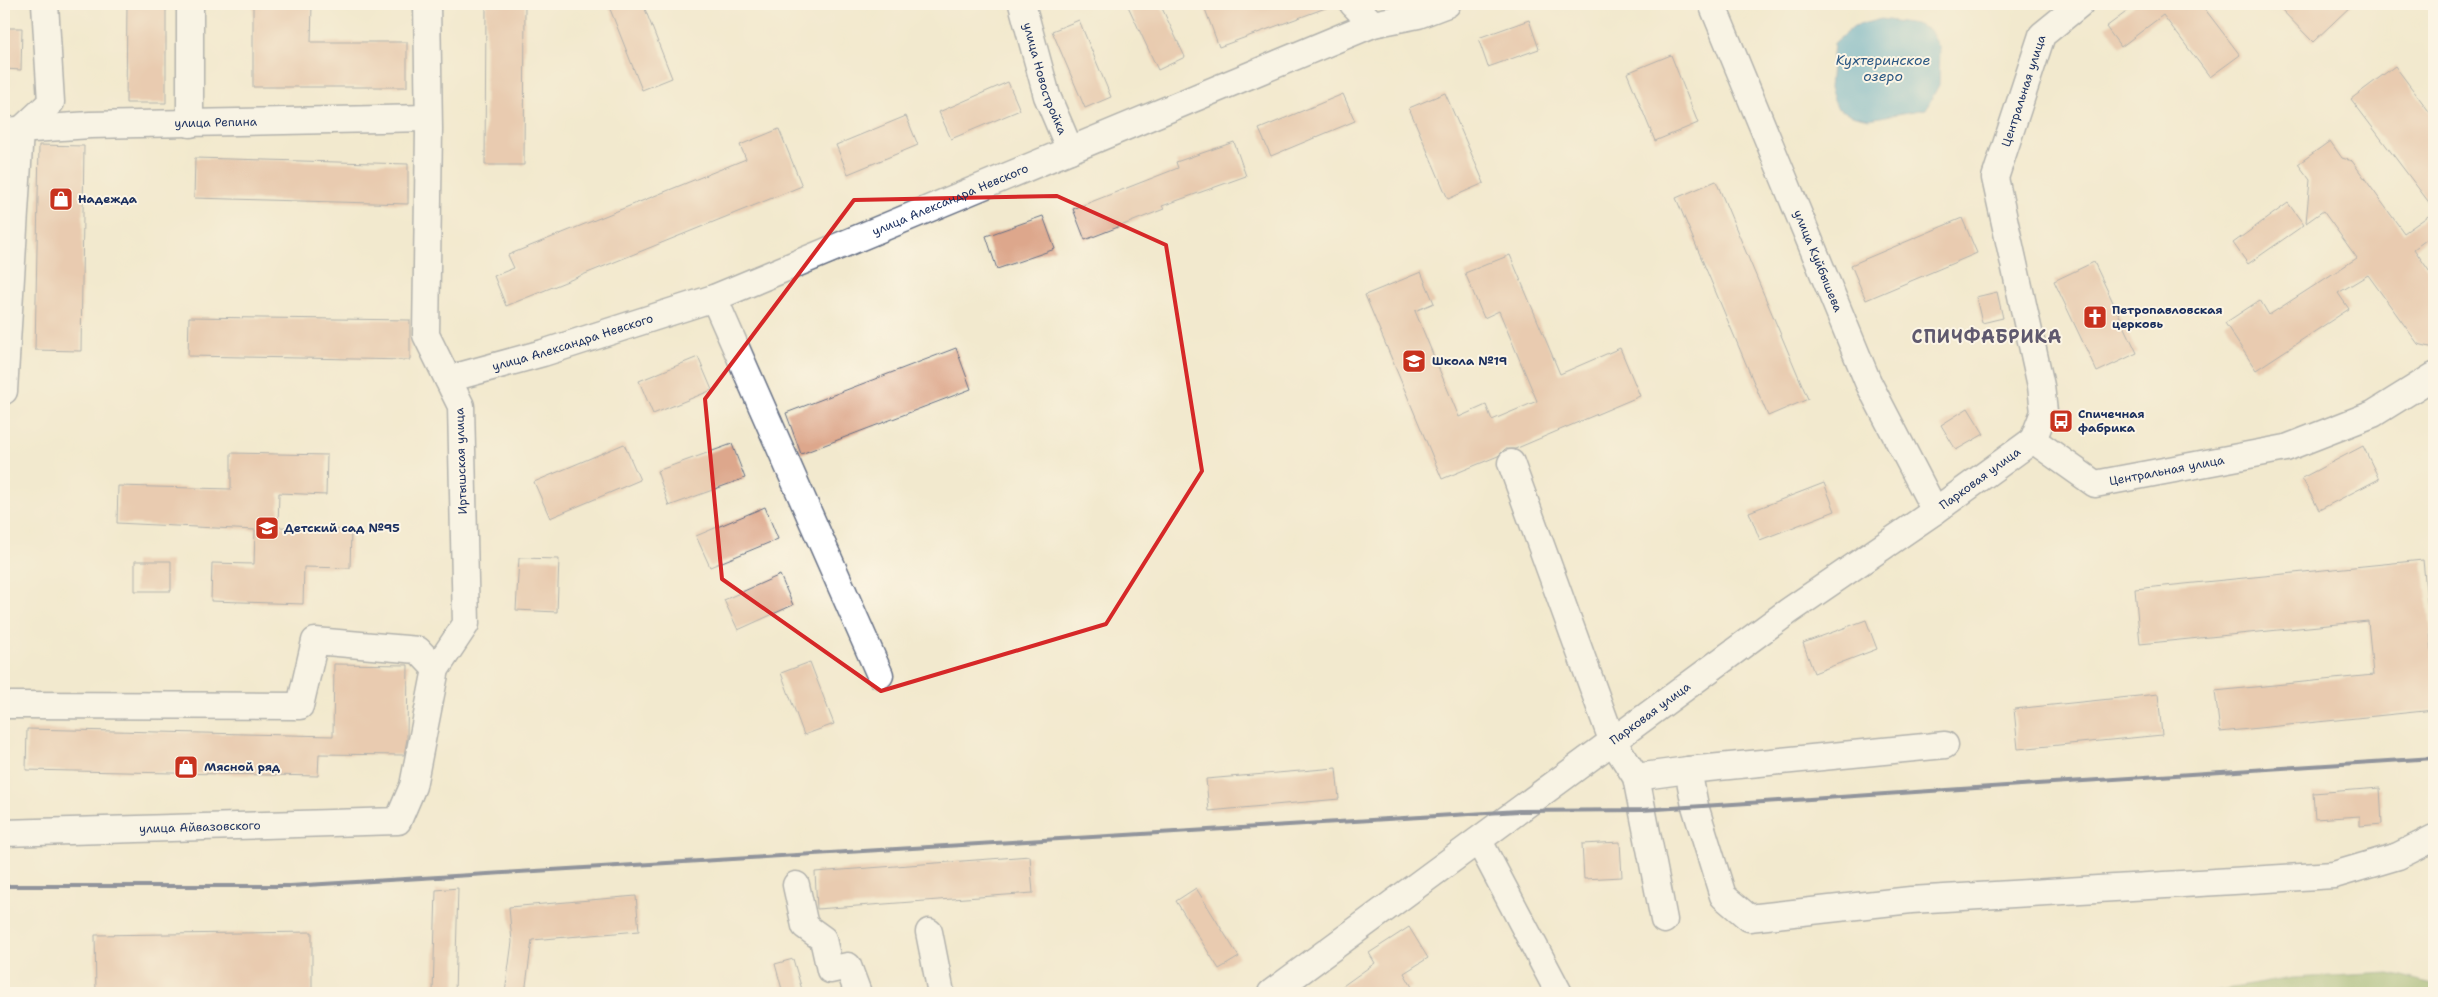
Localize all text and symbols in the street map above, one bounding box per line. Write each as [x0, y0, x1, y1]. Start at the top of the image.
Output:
street label: улица Новостройка [1019, 21, 1071, 138]
street label: Центральная улица [1998, 32, 2050, 149]
water label: Кухтеринское озеро [1836, 51, 1930, 85]
street label: улица Репина [174, 114, 258, 131]
street label: улица Александра Невского [870, 160, 1031, 239]
shop icon: Надежда [48, 186, 74, 212]
place label: Надежда [78, 191, 138, 207]
street label: улица Куйбышева [1790, 207, 1846, 315]
place label: Петропавловская церковь [2112, 302, 2223, 332]
church icon: Петропавловская церковь [2082, 304, 2108, 330]
street label: улица Александра Невского [490, 310, 655, 375]
district label: СПИЧФАБРИКА [1912, 325, 2062, 349]
school or university icon: Школа №19 [1401, 348, 1427, 374]
place label: Школа №19 [1432, 353, 1507, 369]
place label: Спичечная фабрика [2078, 406, 2145, 436]
street label: Иртышская улица [451, 407, 471, 515]
bus stop icon: Спичечная фабрика [2048, 408, 2074, 434]
street label: Парковая улица [1936, 443, 2024, 513]
street label: Центральная улица [2108, 452, 2226, 489]
school or university icon: Детский сад №95 [254, 515, 280, 541]
place label: Детский сад №95 [284, 520, 400, 536]
street label: Парковая улица [1607, 678, 1694, 748]
shop icon: Мясной ряд [173, 754, 199, 780]
place label: Мясной ряд [204, 759, 281, 775]
street label: улица Айвазовского [139, 817, 261, 837]

